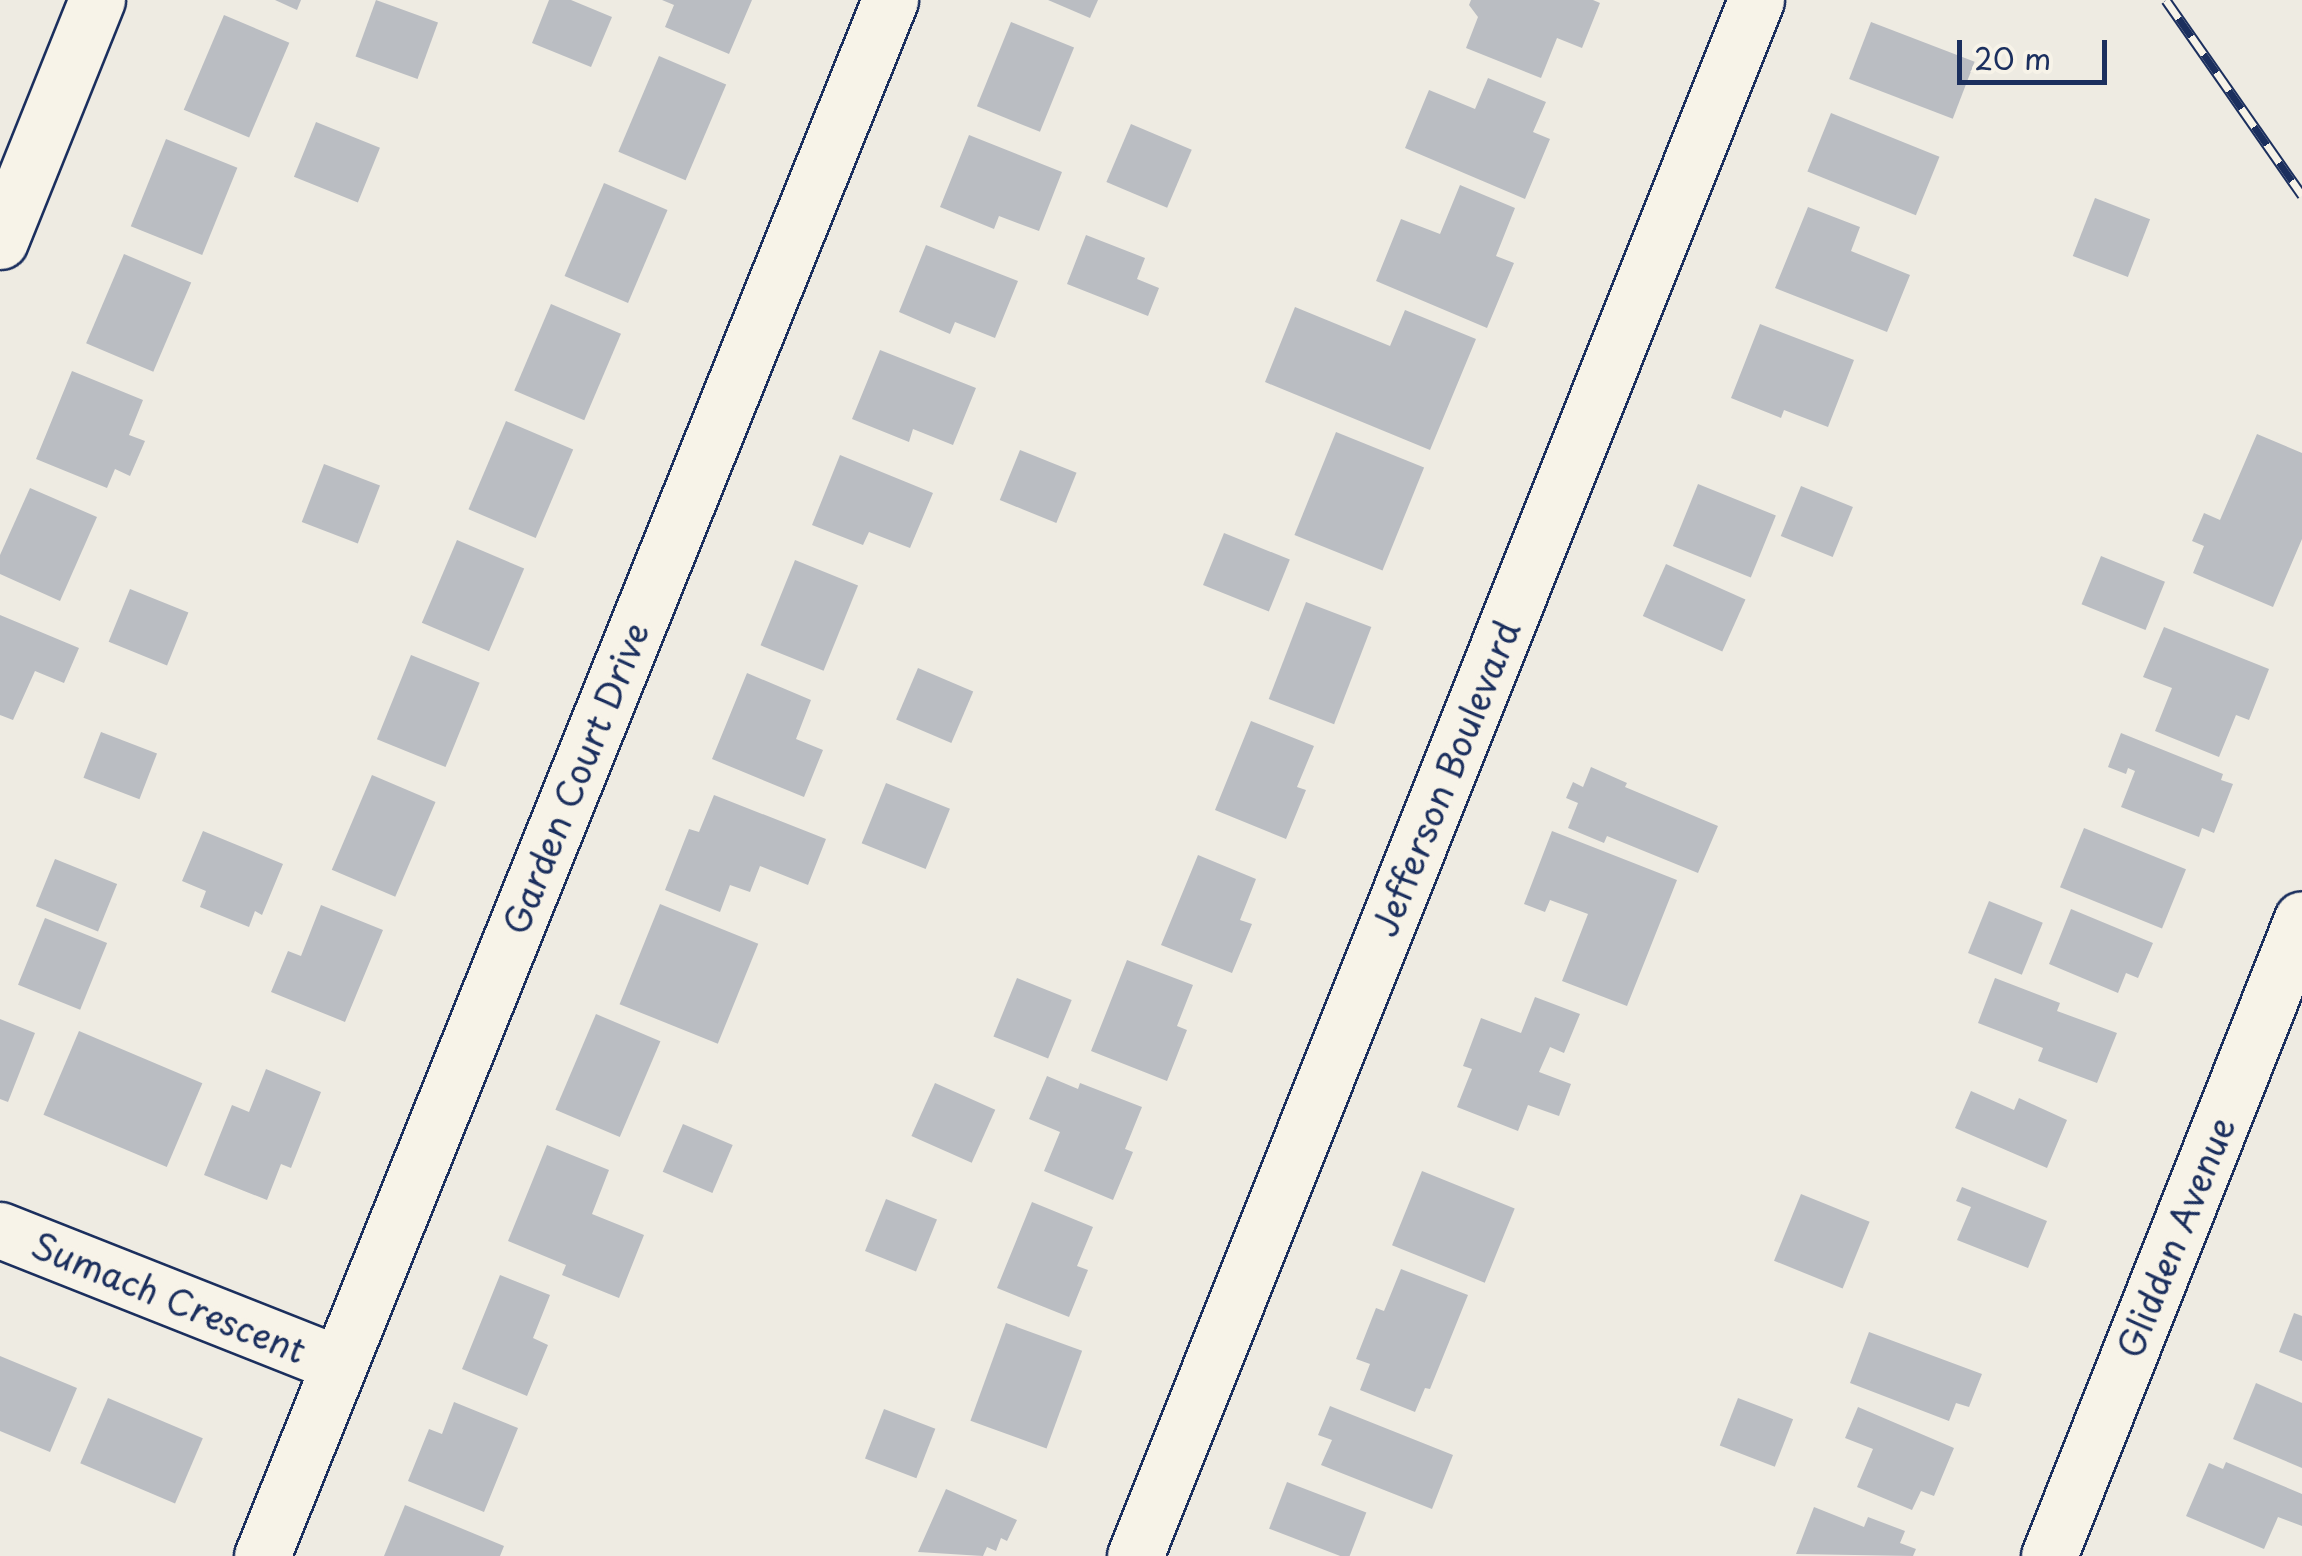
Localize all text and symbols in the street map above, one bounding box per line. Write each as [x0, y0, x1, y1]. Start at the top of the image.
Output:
scale bar [1962, 20, 2112, 82]
text: 20 m [1974, 35, 2051, 80]
street label: Jefferson Boulevard [1362, 614, 1528, 942]
street label: Garden Court Drive [493, 616, 657, 940]
street label: Glidden Avenue [2107, 1109, 2243, 1365]
street label: Sumach Crescent [25, 1222, 313, 1372]

